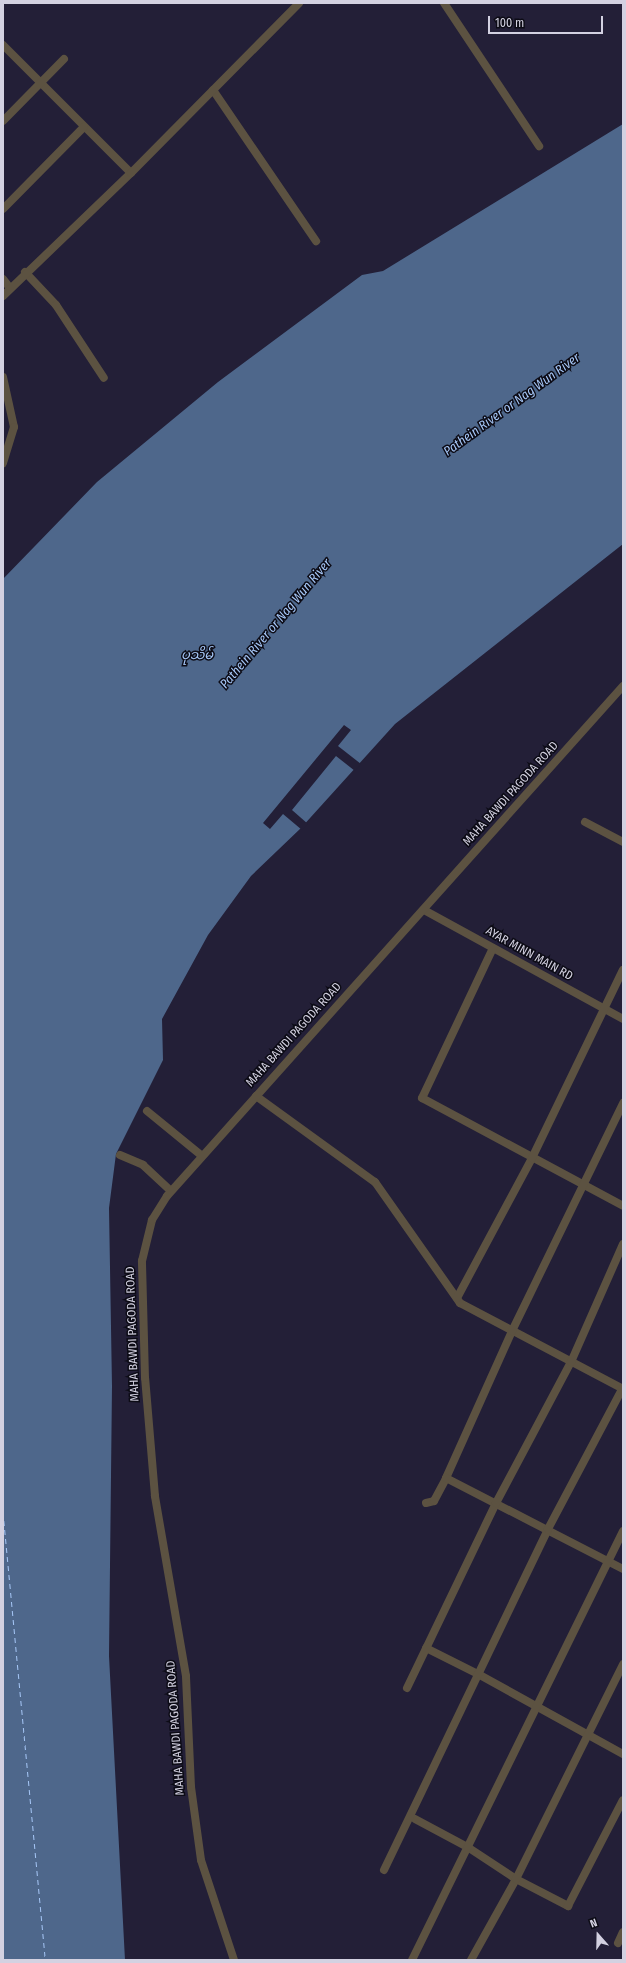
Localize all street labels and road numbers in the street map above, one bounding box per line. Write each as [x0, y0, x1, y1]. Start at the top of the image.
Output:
street label: MAHA BAWDI PAGODA ROAD [460, 739, 562, 849]
street label: AYAR MINN MAIN RD [483, 924, 575, 984]
street label: MAHA BAWDI PAGODA ROAD [243, 980, 345, 1090]
street label: MAHA BAWDI PAGODA ROAD [123, 1266, 143, 1402]
street label: MAHA BAWDI PAGODA ROAD [164, 1660, 188, 1796]

